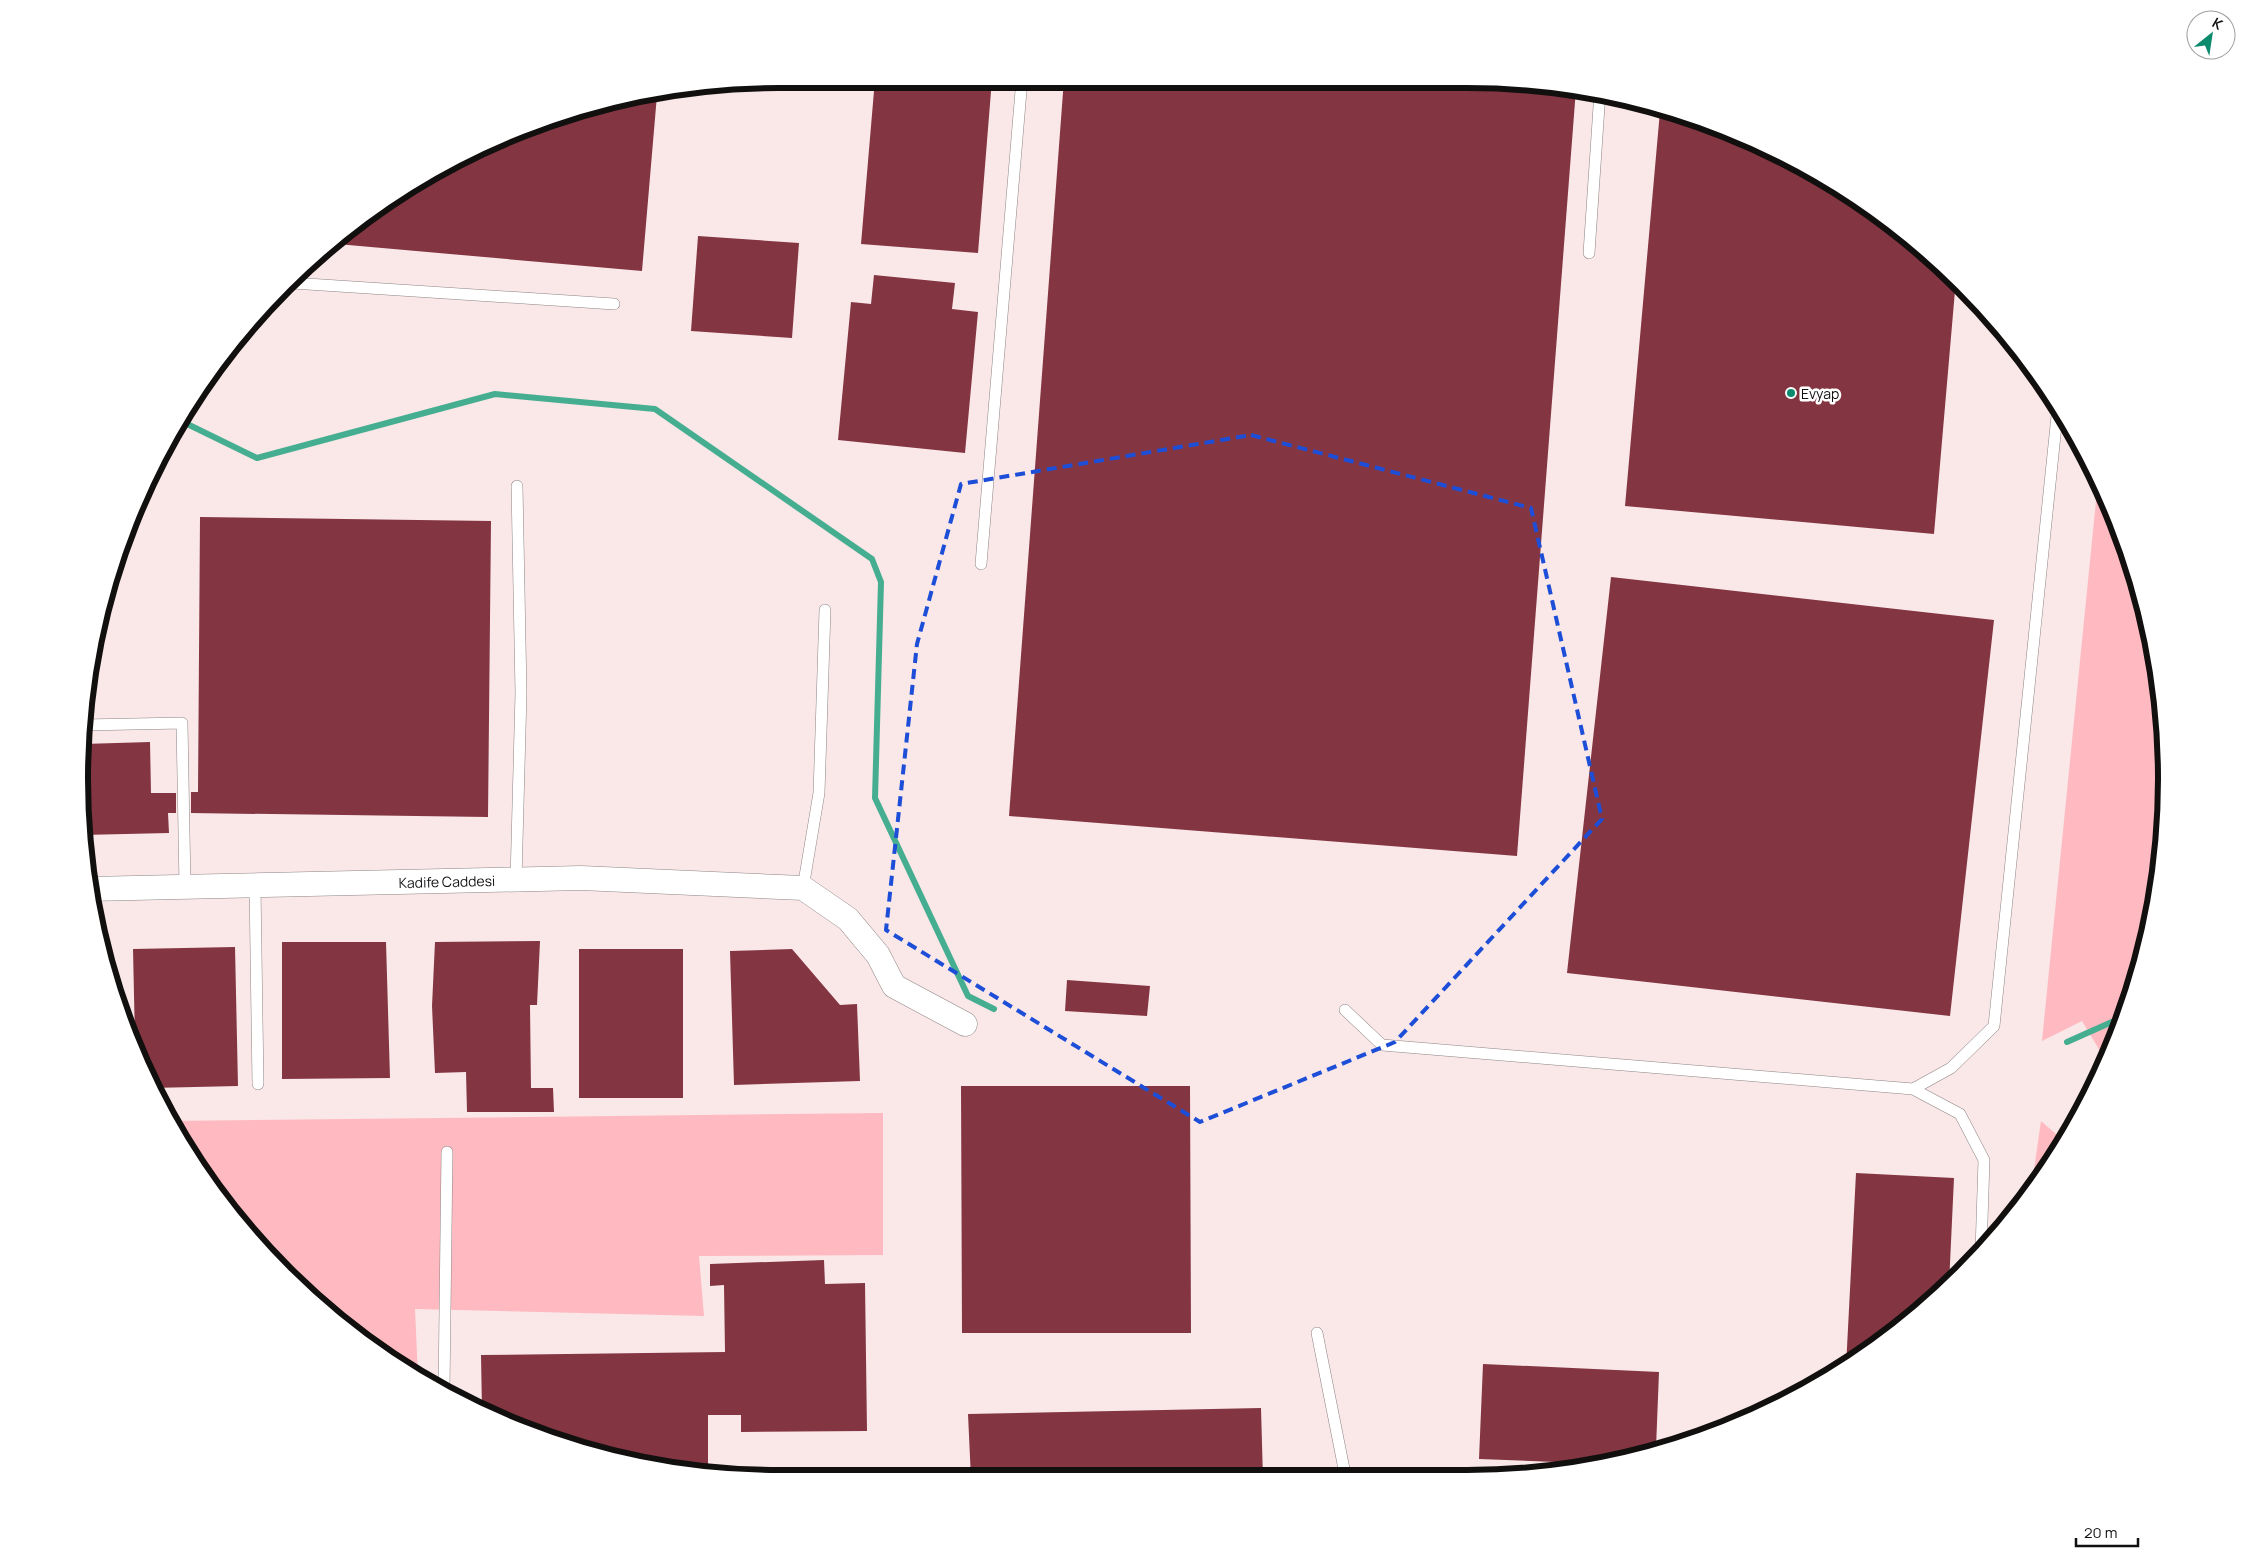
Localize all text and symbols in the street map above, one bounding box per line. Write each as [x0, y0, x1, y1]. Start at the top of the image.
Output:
north arrow [2186, 10, 2236, 60]
text: K [2209, 13, 2227, 34]
place label: Evyap [1801, 384, 1839, 403]
marker: Evyap [1785, 387, 1797, 399]
street label: Kadife Caddesi [398, 870, 495, 892]
scale bar [2076, 1516, 2138, 1548]
text: 20 m [2084, 1522, 2117, 1543]

